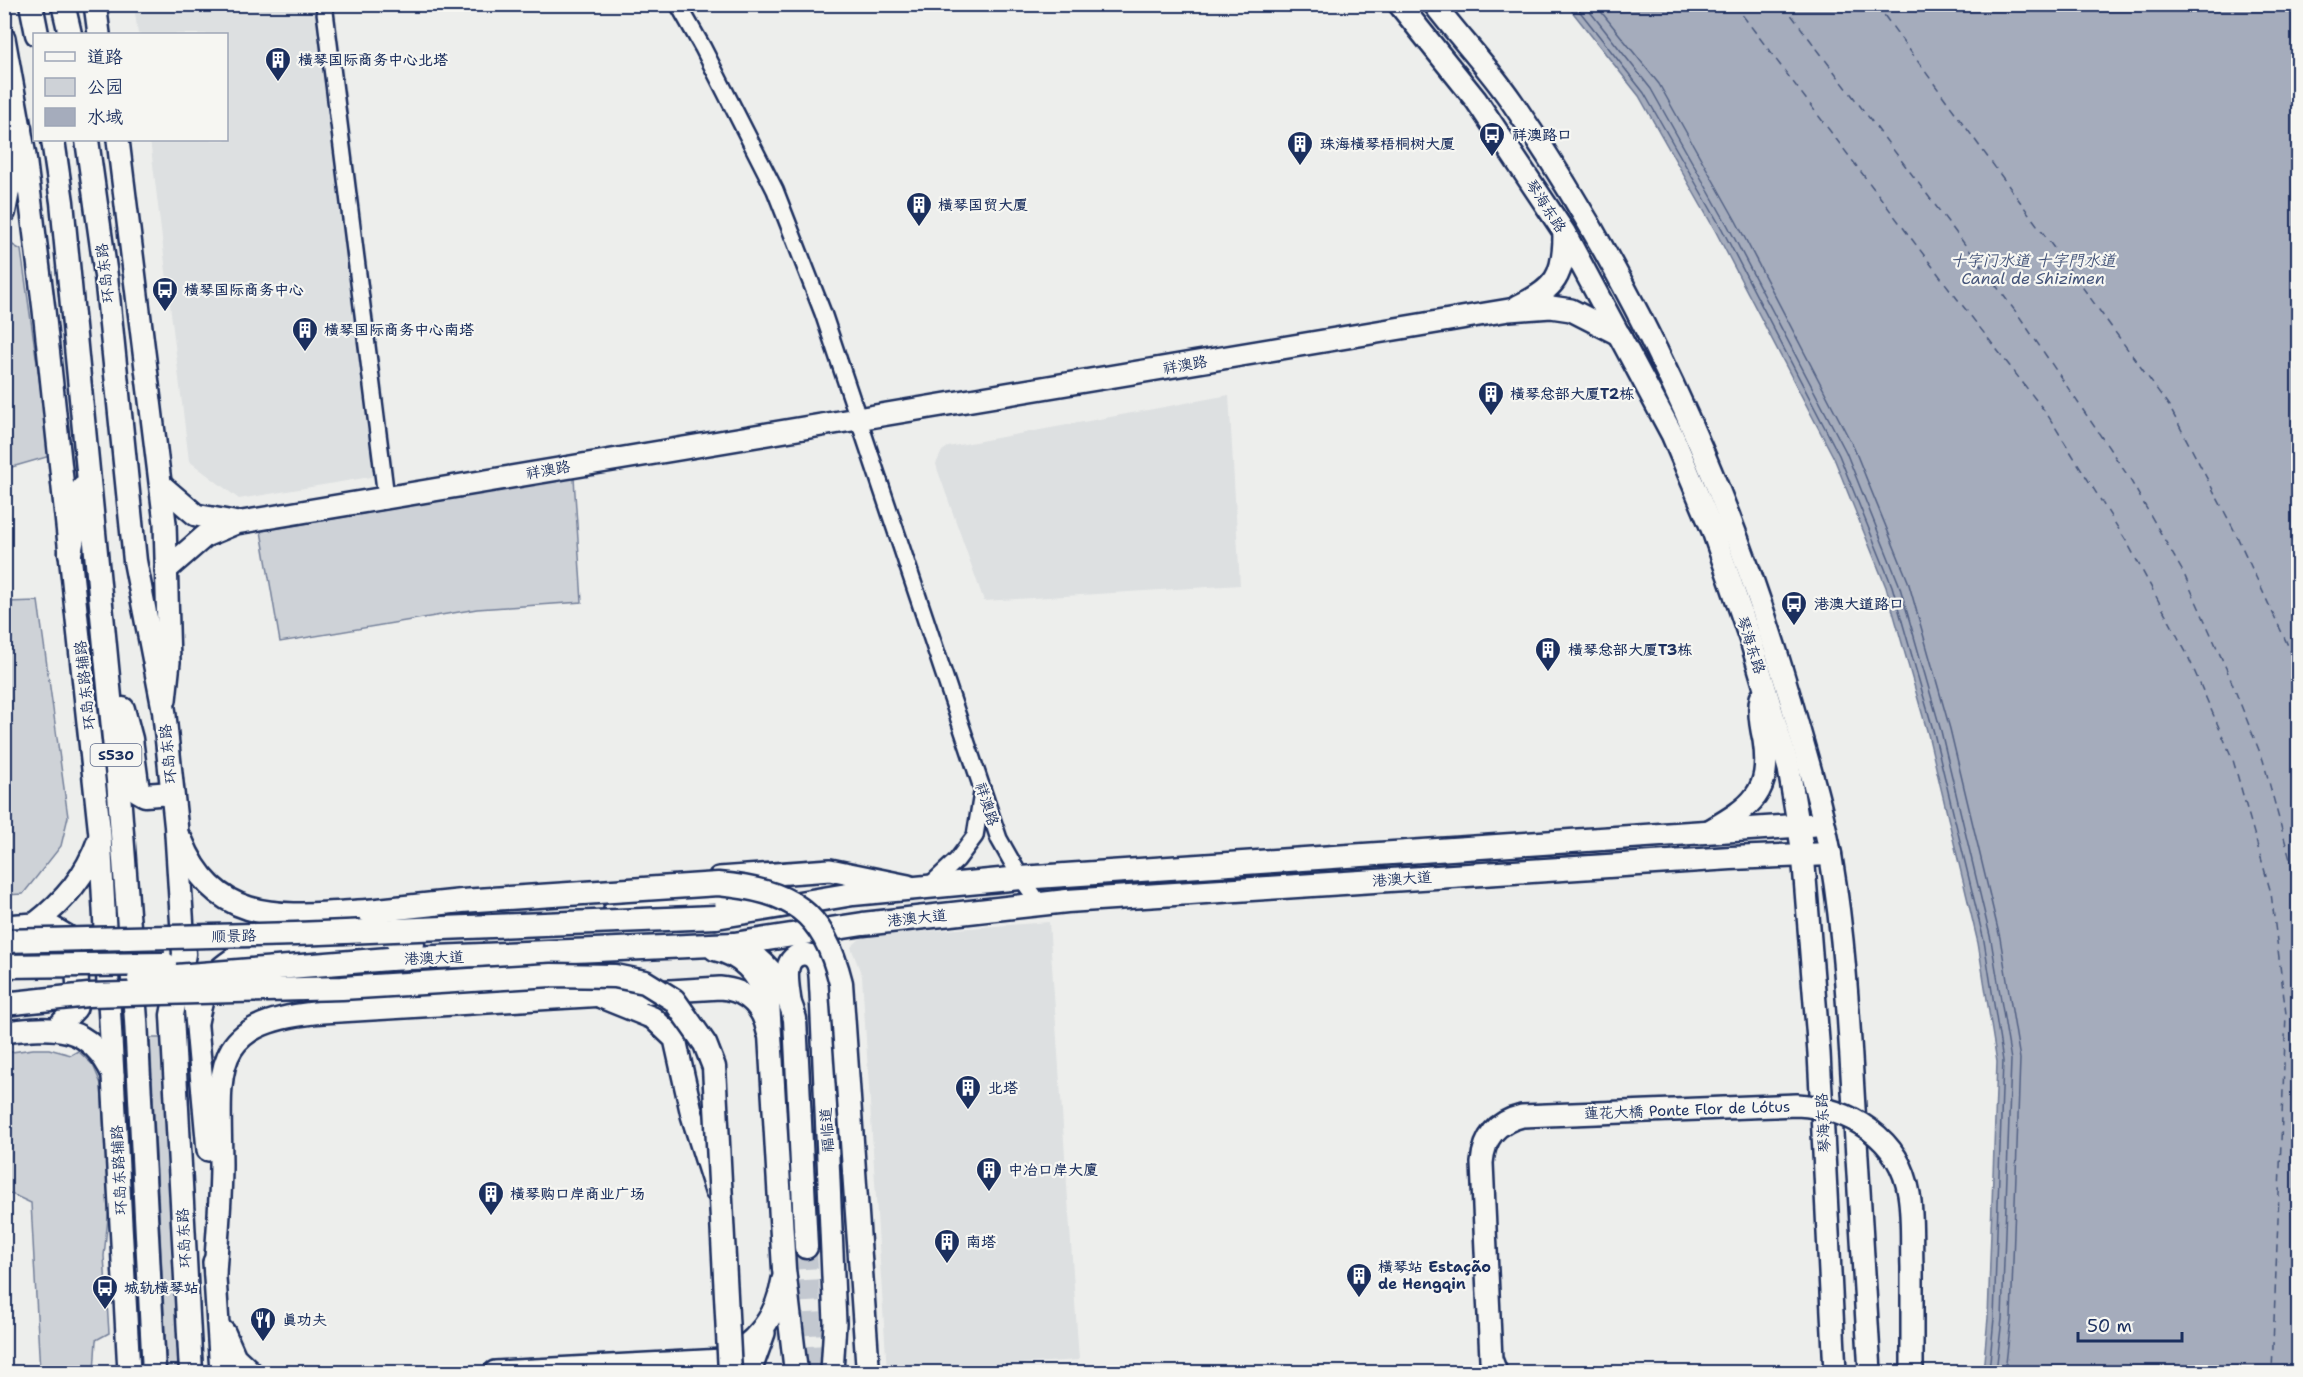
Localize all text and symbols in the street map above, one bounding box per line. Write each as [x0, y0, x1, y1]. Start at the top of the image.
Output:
legend [33, 33, 228, 141]
text: 道路 [87, 45, 123, 69]
building icon: 横琴国际商务中心北塔 [263, 45, 293, 83]
place label: 横琴国际商务中心北塔 [298, 50, 448, 70]
text: 公园 [87, 75, 123, 99]
text: 水域 [87, 105, 123, 129]
bus stop icon: 祥澳路口 [1477, 120, 1507, 158]
place label: 祥澳路口 [1512, 125, 1572, 145]
building icon: 珠海横琴梧桐树大厦 [1285, 129, 1315, 167]
place label: 珠海横琴梧桐树大厦 [1320, 134, 1455, 154]
street label: 琴海东路 [1521, 175, 1571, 237]
building icon: 横琴国贸大厦 [904, 190, 934, 228]
place label: 横琴国贸大厦 [938, 195, 1028, 215]
street label: 环岛东路 [91, 242, 119, 304]
water label: 十字门水道 十字門水道 Canal de Shizimen [1950, 250, 2118, 289]
bus stop icon: 横琴国际商务中心 [150, 275, 180, 313]
place label: 横琴国际商务中心 [184, 280, 304, 300]
building icon: 横琴国际商务中心南塔 [290, 315, 320, 353]
place label: 横琴国际商务中心南塔 [324, 320, 474, 340]
street label: 祥澳路 [1161, 351, 1209, 379]
building icon: 横琴总部大厦T2栋 [1476, 379, 1506, 417]
place label: 横琴总部大厦T2栋 [1510, 384, 1634, 404]
street label: 祥澳路 [524, 456, 572, 484]
bus stop icon: 港澳大道路口 [1779, 589, 1809, 627]
place label: 港澳大道路口 [1814, 594, 1904, 614]
street label: 琴海东路 [1732, 613, 1770, 677]
building icon: 横琴总部大厦T3栋 [1533, 635, 1563, 673]
street label: 环岛东路辅路 [70, 639, 100, 731]
place label: 横琴总部大厦T3栋 [1568, 640, 1692, 660]
street label: 环岛东路 [155, 723, 181, 785]
road number: S530 [90, 744, 142, 766]
street label: 祥澳路 [971, 780, 1003, 828]
street label: 港澳大道 [1371, 867, 1433, 891]
street label: 港澳大道 [886, 905, 948, 931]
street label: 顺景路 [211, 926, 257, 946]
street label: 港澳大道 [404, 947, 464, 969]
building icon: 北塔 [953, 1073, 983, 1111]
place label: 北塔 [988, 1078, 1018, 1098]
street label: 琴海东路 [1811, 1093, 1835, 1153]
street label: 蓮花大橋 Ponte Flor de Lótus [1583, 1096, 1791, 1124]
street label: 福临道 [816, 1107, 838, 1153]
street label: 环岛东路辅路 [107, 1125, 131, 1215]
building icon: 中冶口岸大廈 [974, 1155, 1004, 1193]
place label: 中冶口岸大廈 [1008, 1160, 1098, 1180]
building icon: 横琴购口岸商业广场 [476, 1179, 506, 1217]
place label: 横琴购口岸商业广场 [510, 1184, 645, 1204]
street label: 环岛东路 [172, 1208, 196, 1268]
building icon: 南塔 [932, 1227, 962, 1265]
place label: 南塔 [966, 1232, 996, 1252]
place label: 橫琴站 Estação de Hengqin [1378, 1257, 1491, 1294]
building icon: 橫琴站 Estação de Hengqin [1344, 1261, 1374, 1299]
bus stop icon: 城轨横琴站 [90, 1273, 120, 1311]
place label: 城轨横琴站 [124, 1278, 199, 1298]
restaurant icon: 真功夫 [248, 1305, 278, 1343]
scale bar [2078, 1305, 2182, 1343]
place label: 真功夫 [282, 1310, 327, 1330]
text: 50 m [2087, 1314, 2132, 1338]

